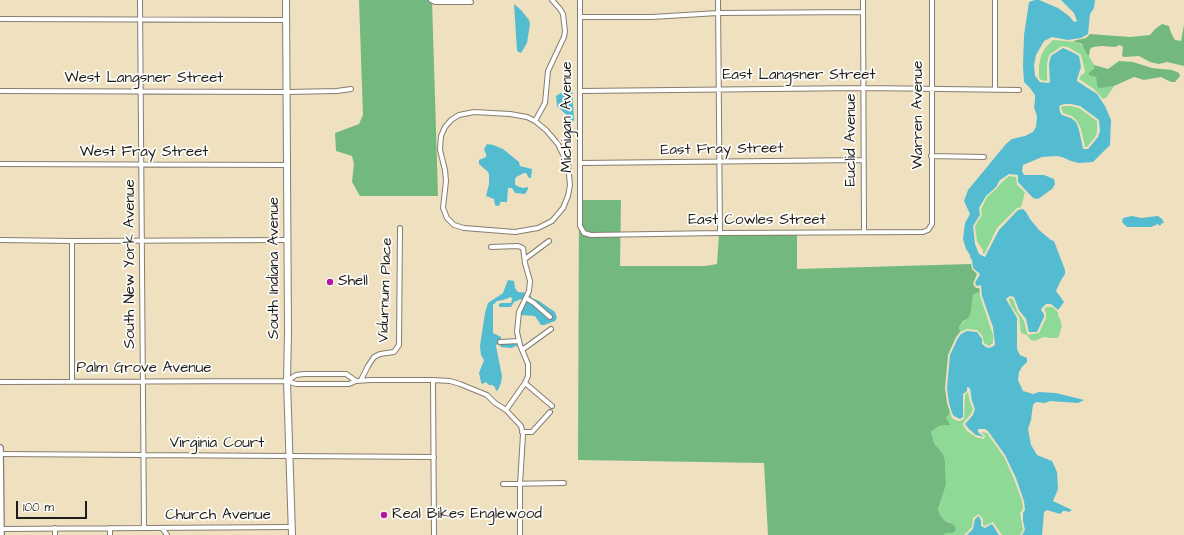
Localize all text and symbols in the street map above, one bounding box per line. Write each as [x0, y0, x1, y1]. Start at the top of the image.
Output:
street label: Michigan Avenue [559, 61, 577, 173]
street label: Warren Avenue [910, 61, 928, 169]
street label: East Langsner Street [722, 67, 876, 85]
street label: West Langsner Street [65, 70, 223, 88]
street label: Euclid Avenue [843, 93, 861, 187]
street label: East Fray Street [660, 140, 784, 160]
street label: West Fray Street [80, 144, 208, 162]
street label: South New York Avenue [122, 179, 140, 349]
street label: South Indiana Avenue [266, 197, 284, 339]
street label: East Cowles Street [688, 212, 826, 230]
street label: Vidurnum Place [375, 237, 397, 343]
place label: Shell [338, 273, 368, 291]
marker: Shell [325, 277, 335, 287]
street label: Palm Grove Avenue [77, 360, 211, 378]
street label: Virginia Court [170, 435, 264, 453]
scale bar [18, 493, 89, 519]
text: 100 m [23, 499, 54, 516]
place label: Real Bikes Englewood [392, 506, 542, 524]
street label: Church Avenue [165, 507, 271, 525]
marker: Real Bikes Englewood [379, 510, 389, 520]

